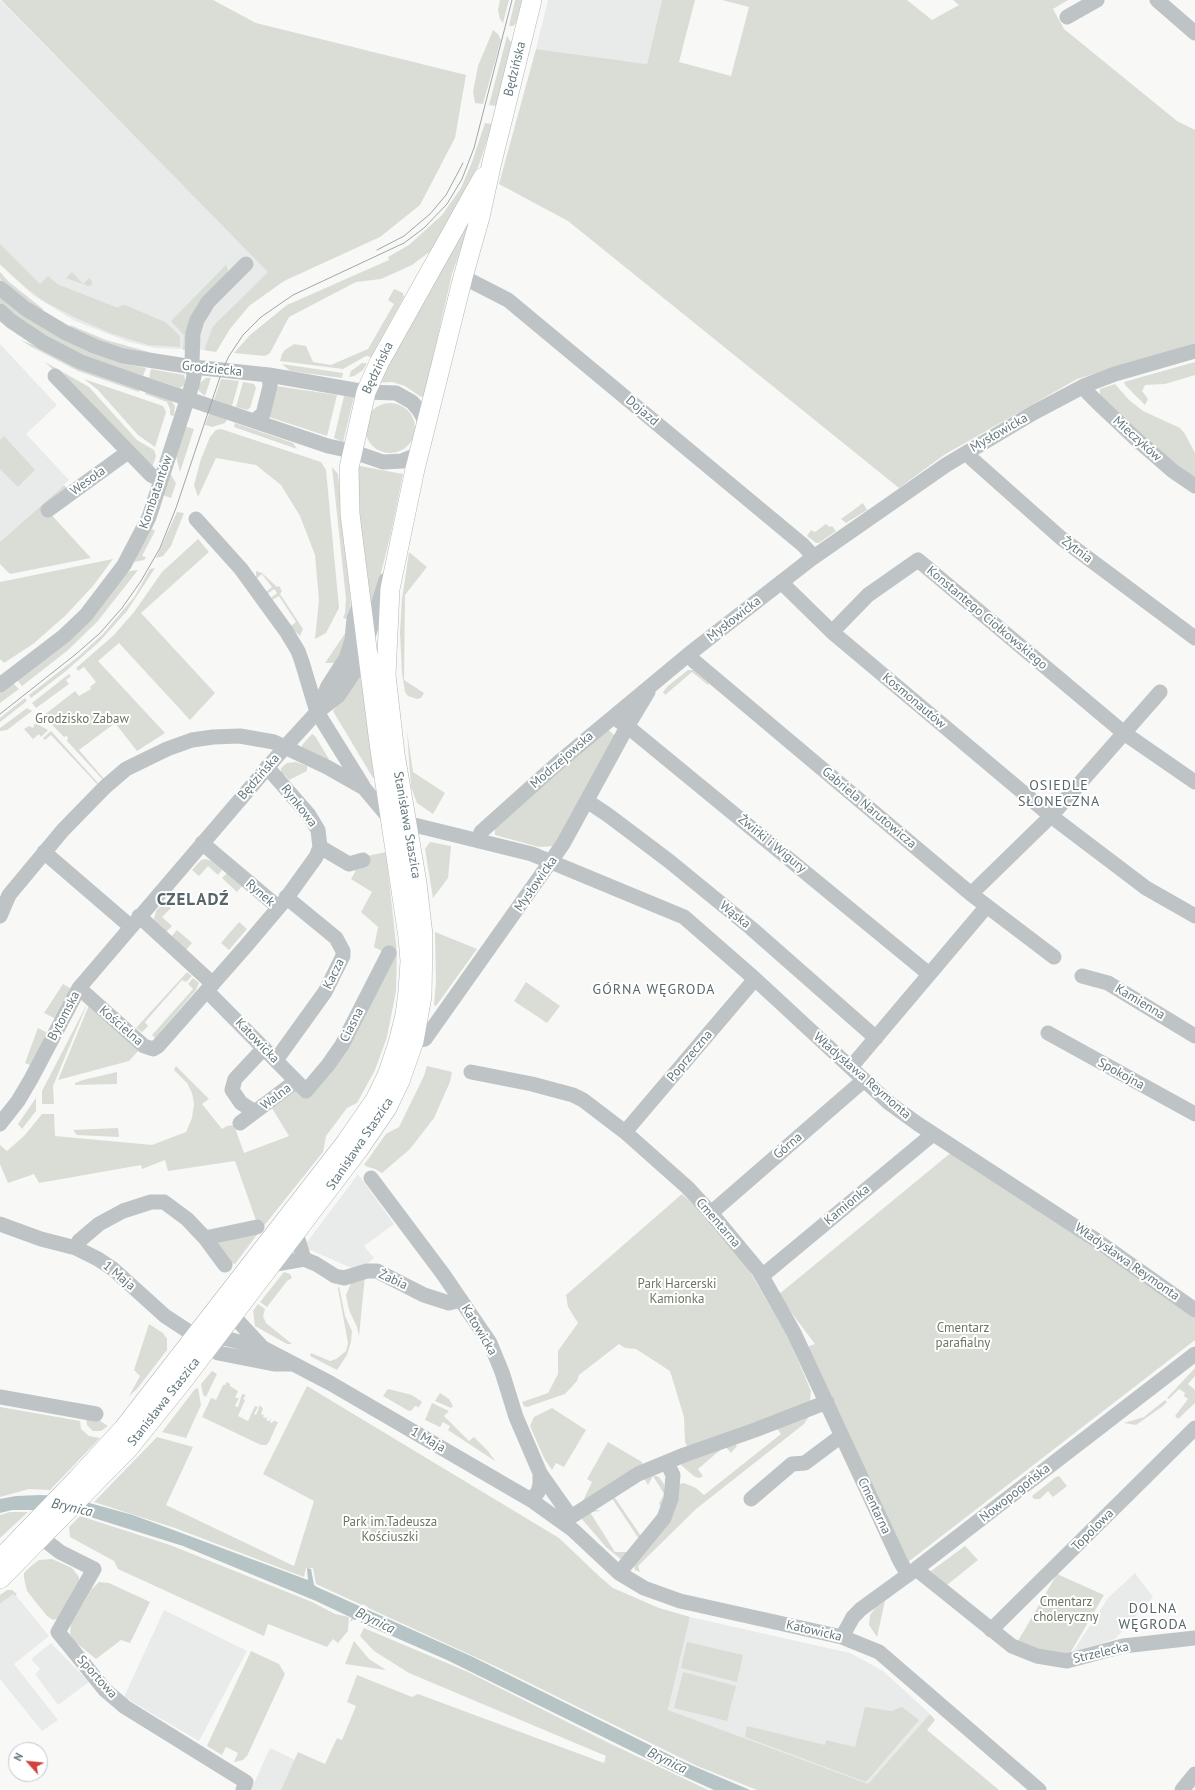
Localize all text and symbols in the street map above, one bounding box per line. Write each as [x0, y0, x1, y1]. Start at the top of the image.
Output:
street label: Będzińska [501, 40, 529, 98]
street label: Będzińska [359, 339, 397, 397]
street label: Grodziecka [181, 358, 243, 380]
street label: Dojazd [622, 393, 662, 429]
street label: Mysłowicka [967, 410, 1031, 456]
street label: Mieczyków [1109, 413, 1165, 465]
street label: Kombatantów [136, 453, 176, 531]
street label: Wesoła [67, 463, 109, 499]
street label: Żytnia [1059, 533, 1095, 567]
street label: Konstantego Ciołkowskiego [924, 563, 1050, 673]
street label: Mysłowicka [704, 593, 764, 645]
street label: Kosmonautów [879, 670, 949, 732]
park label: Grodzisko Zabaw [35, 711, 129, 727]
street label: Modrzejowska [527, 728, 597, 792]
street label: Będzińska [235, 751, 283, 803]
street label: Gabriela Narutowicza [819, 764, 919, 852]
street label: Stanisława Staszica [390, 770, 424, 880]
district label: OSIEDLE SŁONECZNA [1018, 778, 1100, 810]
street label: Rynkowa [278, 782, 320, 830]
street label: Żwirki i Wigury [735, 812, 809, 876]
street label: Mysłowicka [511, 853, 561, 915]
street label: Rynek [242, 876, 278, 910]
district label: CZELADŹ [157, 890, 229, 910]
street label: Wąska [717, 898, 753, 932]
street label: Kacza [320, 956, 348, 992]
street label: Kamienna [1112, 981, 1168, 1023]
district label: GÓRNA WĘGRODA [593, 982, 715, 998]
street label: Bytomska [45, 989, 83, 1043]
street label: Kościelna [96, 1003, 146, 1049]
street label: Ciasna [337, 1005, 367, 1045]
street label: Katowicka [232, 1015, 282, 1067]
street label: Poprzeczna [664, 1027, 716, 1085]
street label: Władysława Reymonta [810, 1029, 914, 1123]
street label: Spokojna [1095, 1055, 1147, 1093]
street label: Walna [258, 1081, 294, 1113]
street label: Stanisława Staszica [323, 1095, 397, 1193]
street label: Górna [770, 1129, 806, 1163]
street label: Kamionka [821, 1181, 873, 1229]
street label: Cmentarna [692, 1195, 744, 1251]
street label: Władysława Reymonta [1072, 1220, 1182, 1304]
street label: 1 Maja [100, 1258, 138, 1294]
street label: Żabia [376, 1267, 410, 1293]
park label: Park Harcerski Kamionka [638, 1276, 716, 1307]
street label: Katowicka [458, 1302, 500, 1358]
park label: Cmentarz parafialny [936, 1320, 990, 1351]
street label: Stanisława Staszica [124, 1354, 204, 1450]
street label: 1 Maja [408, 1424, 448, 1456]
street label: Nowopogońska [977, 1461, 1053, 1525]
street label: Cmentarna [854, 1475, 894, 1537]
water label: Brynica [50, 1495, 94, 1521]
street label: Topolowa [1069, 1506, 1117, 1554]
park label: Park im.Tadeusza Kościuszki [343, 1514, 437, 1545]
park label: Cmentarz choleryczny [1033, 1594, 1099, 1625]
district label: DOLNA WĘGRODA [1119, 1601, 1187, 1634]
water label: Brynica [353, 1604, 397, 1638]
street label: Katowicka [785, 1617, 843, 1645]
street label: Strzelecka [1072, 1639, 1130, 1667]
street label: Sportowa [74, 1652, 120, 1702]
north arrow [8, 1742, 48, 1782]
water label: Brynica [645, 1744, 689, 1778]
text: N [10, 1751, 26, 1763]

